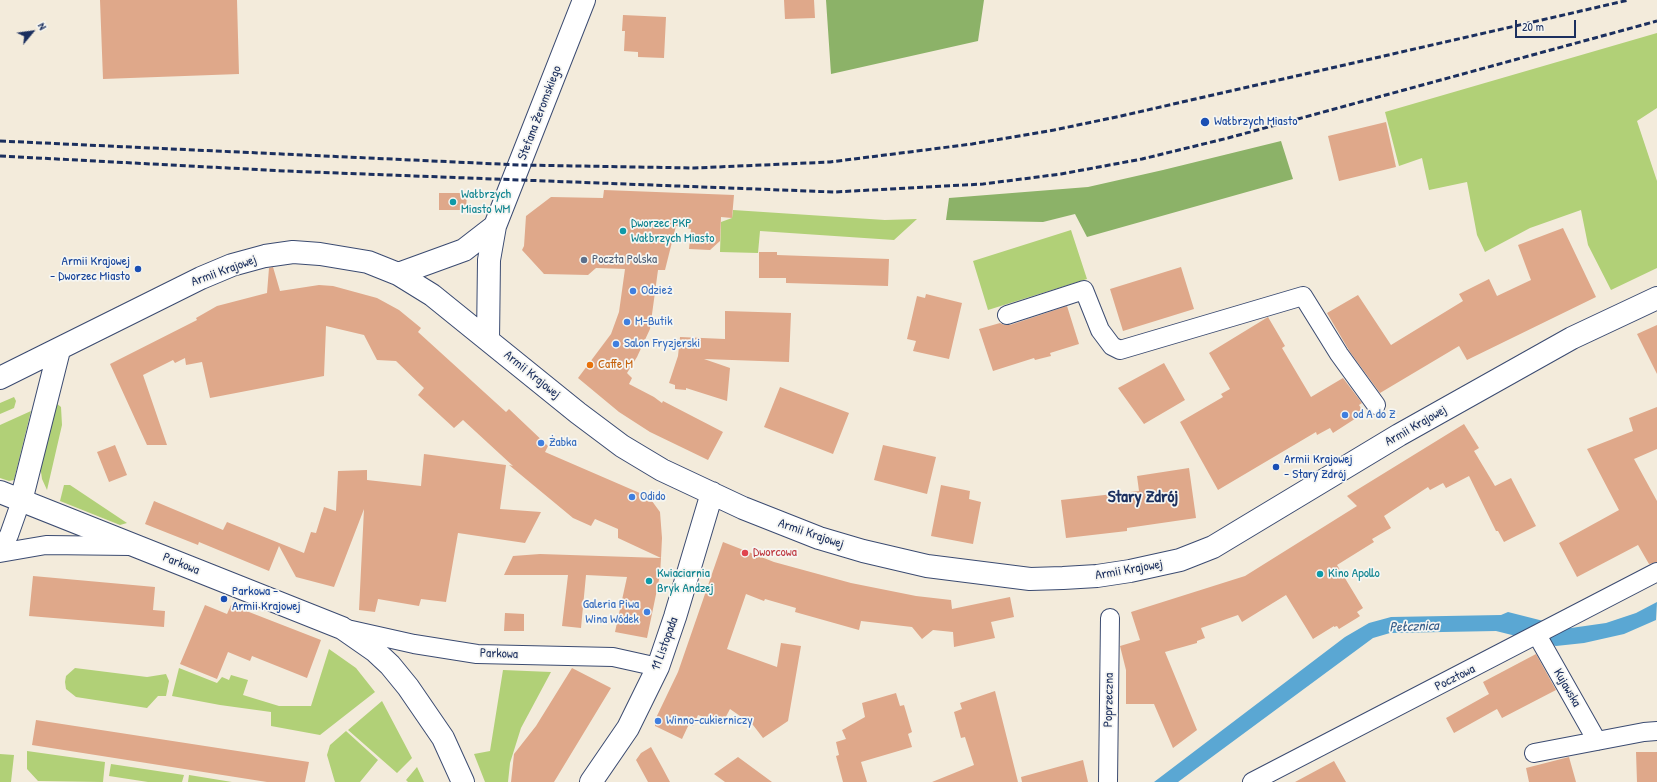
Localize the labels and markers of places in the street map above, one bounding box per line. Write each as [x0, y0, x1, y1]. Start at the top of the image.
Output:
place label: Wałbrzych Miasto [1214, 114, 1297, 130]
marker: Wałbrzych Miasto [1199, 116, 1211, 128]
place label: Wałbrzych Miasto WM [461, 187, 511, 218]
marker: Wałbrzych Miasto WM [448, 197, 458, 207]
place label: Dworzec PKP Wałbrzych Miasto [631, 216, 714, 247]
marker: Dworzec PKP Wałbrzych Miasto [618, 226, 628, 236]
place label: Poczta Polska [592, 252, 657, 268]
place label: Armii Krajowej - Dworzec Miasto [50, 254, 130, 285]
marker: Poczta Polska [579, 255, 589, 265]
marker: Armii Krajowej - Dworzec Miasto [133, 264, 143, 274]
place label: Odzież [641, 283, 673, 299]
marker: Odzież [628, 286, 638, 296]
place label: M-Butik [635, 314, 673, 330]
marker: M-Butik [622, 317, 632, 327]
place label: Salon Fryzjerski [624, 336, 700, 352]
marker: Salon Fryzjerski [611, 339, 621, 349]
place label: Caffe M [598, 357, 633, 373]
marker: Caffe M [585, 360, 595, 370]
place label: od A do Z [1353, 407, 1396, 423]
marker: od A do Z [1340, 410, 1350, 420]
place label: Żabka [549, 435, 577, 451]
marker: Żabka [536, 438, 546, 448]
place label: Armii Krajowej - Stary Zdrój [1284, 452, 1352, 483]
marker: Armii Krajowej - Stary Zdrój [1271, 462, 1281, 472]
place label: Odido [640, 489, 666, 505]
marker: Odido [627, 492, 637, 502]
place label: Dworcowa [753, 545, 797, 561]
marker: Dworcowa [740, 548, 750, 558]
place label: Kwiaciarnia Bryk Andzej [657, 566, 714, 597]
place label: Kino Apollo [1328, 566, 1380, 582]
marker: Kino Apollo [1315, 569, 1325, 579]
marker: Kwiaciarnia Bryk Andzej [644, 576, 654, 586]
place label: Parkowa - Armii Krajowej [232, 584, 300, 615]
marker: Parkowa - Armii Krajowej [219, 594, 229, 604]
place label: Galeria Piwa Wina Wódek [583, 597, 639, 628]
marker: Galeria Piwa Wina Wódek [642, 607, 652, 617]
place label: Winno-cukierniczy [666, 713, 753, 729]
marker: Winno-cukierniczy [653, 716, 663, 726]

